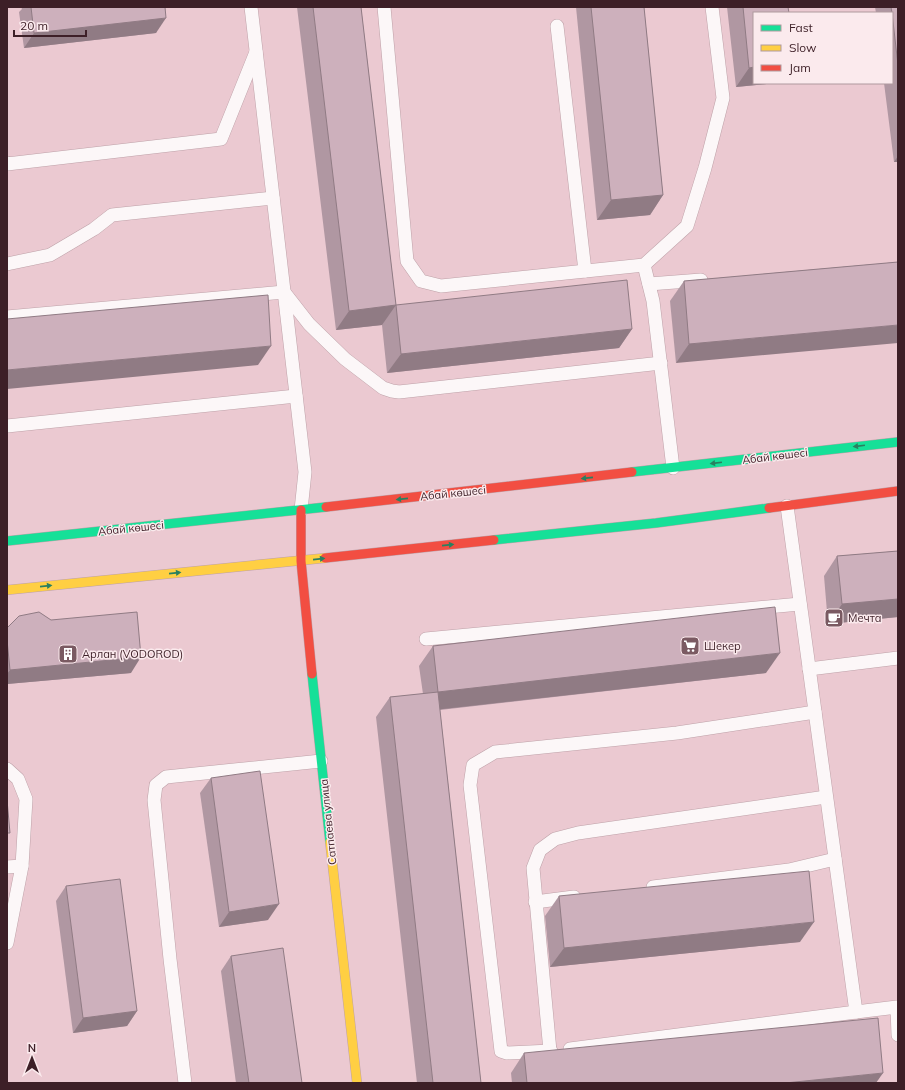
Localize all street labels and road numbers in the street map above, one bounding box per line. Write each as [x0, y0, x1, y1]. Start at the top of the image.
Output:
street label: Абай көшесі [741, 445, 809, 467]
street label: Абай көшесі [419, 483, 487, 503]
street label: Абай көшесі [97, 518, 165, 538]
street label: Сатпаева улица [317, 778, 339, 866]

